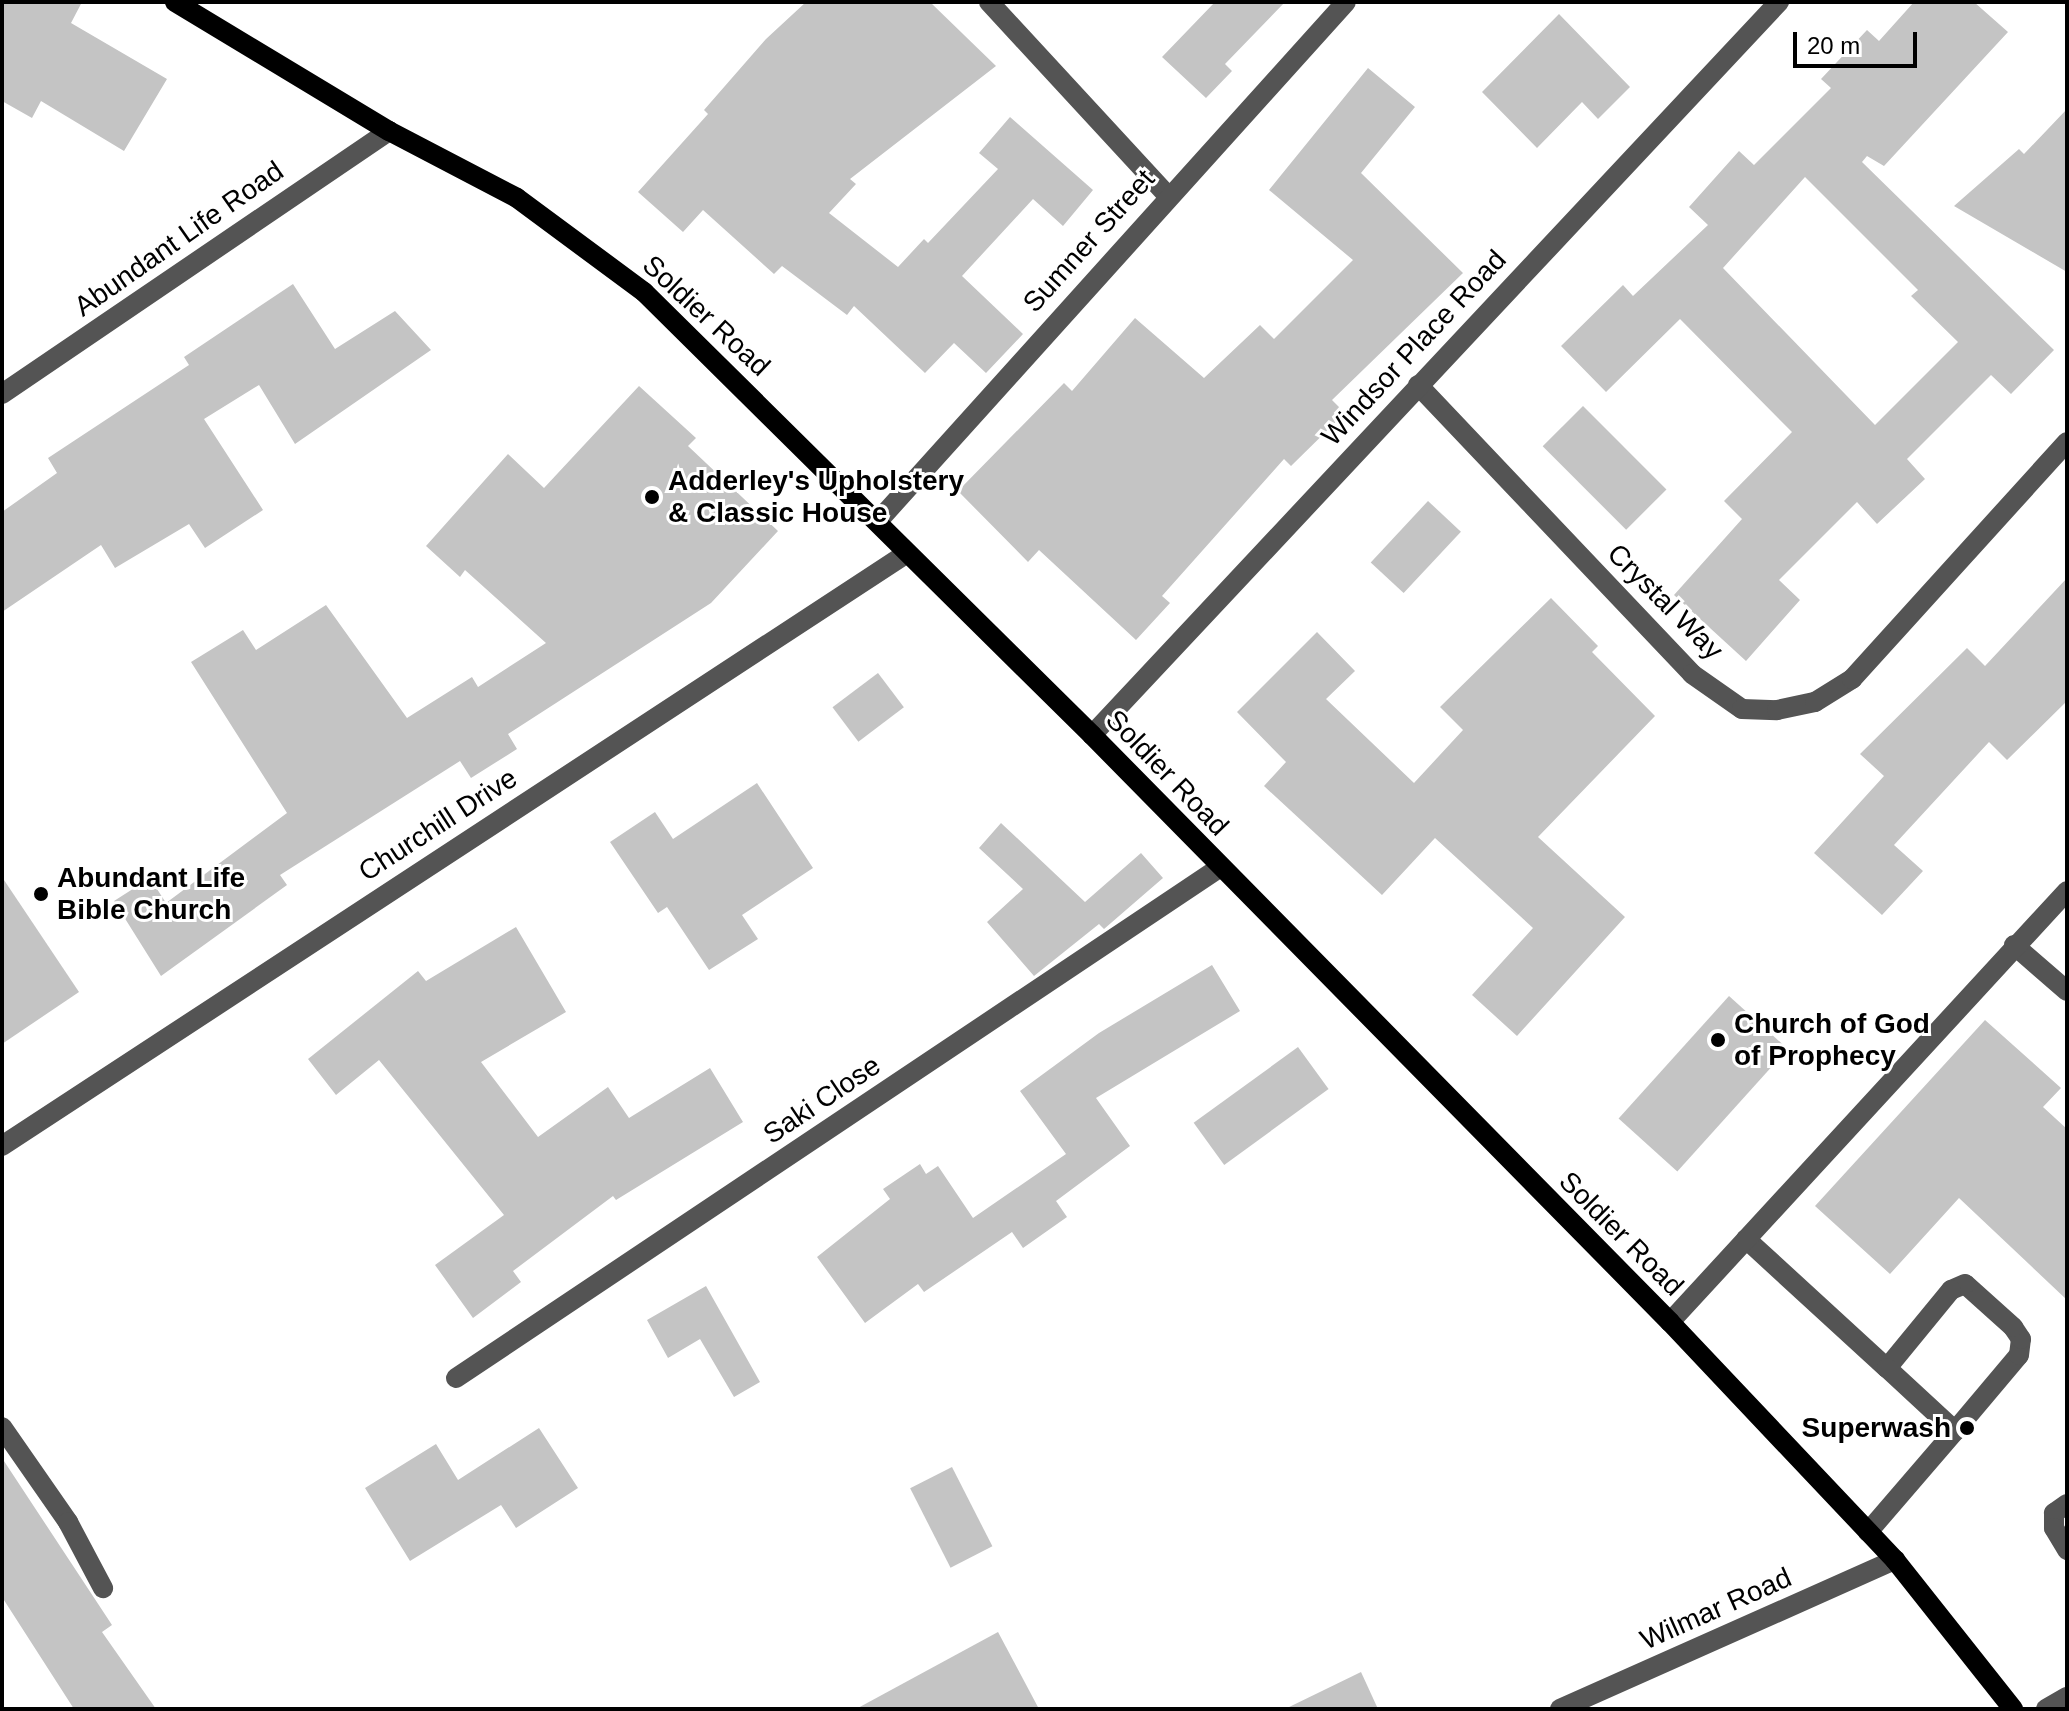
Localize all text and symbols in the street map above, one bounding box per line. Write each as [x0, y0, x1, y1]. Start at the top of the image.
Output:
scale bar [1797, 16, 1921, 66]
text: 20 m [1807, 32, 1860, 59]
street label: Abundant Life Road [68, 154, 290, 324]
street label: Sumner Street [1016, 163, 1162, 319]
street label: Windsor Place Road [1315, 243, 1513, 453]
street label: Soldier Road [635, 249, 777, 383]
place label: Adderley's Upholstery & Classic House [668, 464, 964, 530]
marker: Adderley's Upholstery & Classic House [643, 488, 661, 506]
street label: Crystal Way [1600, 537, 1730, 667]
street label: Soldier Road [1099, 703, 1235, 843]
street label: Churchill Drive [353, 761, 523, 889]
place label: Abundant Life Bible Church [57, 861, 245, 927]
marker: Abundant Life Bible Church [32, 885, 50, 903]
place label: Church of God of Prophecy [1734, 1007, 1930, 1073]
marker: Church of God of Prophecy [1709, 1031, 1727, 1049]
street label: Saki Close [757, 1049, 887, 1151]
street label: Soldier Road [1552, 1165, 1690, 1303]
place label: Superwash [1802, 1411, 1951, 1445]
marker: Superwash [1958, 1419, 1976, 1437]
street label: Wilmar Road [1635, 1561, 1797, 1657]

